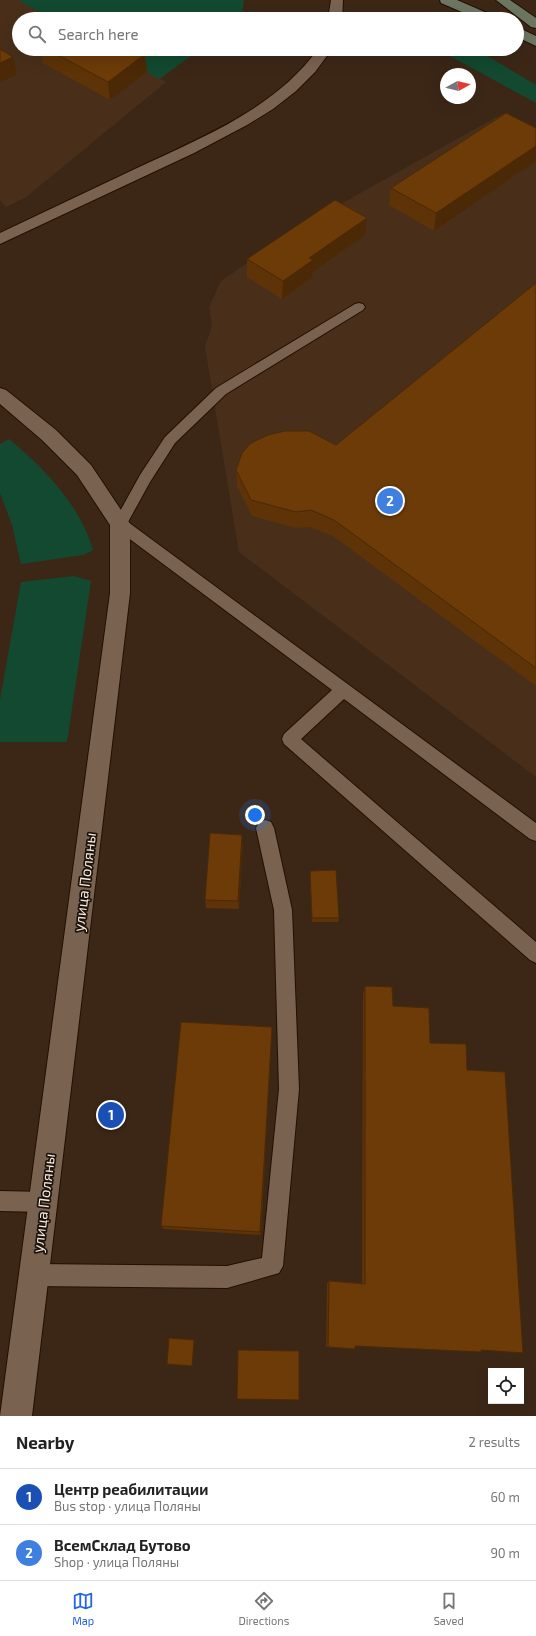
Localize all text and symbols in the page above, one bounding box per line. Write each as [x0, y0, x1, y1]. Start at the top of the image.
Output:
search box [12, 12, 524, 56]
icon: search [26, 23, 48, 45]
text: Search here [58, 25, 139, 43]
north arrow [440, 68, 476, 104]
pin: 2 [377, 486, 403, 516]
your location [245, 805, 265, 825]
street label: улица Поляны [69, 831, 100, 933]
pin: 1 [98, 1100, 124, 1130]
street label: улица Поляны [28, 1152, 59, 1254]
map controls [488, 1368, 524, 1404]
button: locate [488, 1368, 524, 1404]
text: Nearby [16, 1432, 74, 1452]
text: 2 results [468, 1434, 520, 1450]
text: Центр реабилитации [54, 1480, 208, 1498]
text: 1 [26, 1489, 32, 1505]
text: 60 m [490, 1489, 520, 1505]
text: Bus stop · улица Поляны [54, 1498, 201, 1514]
text: ВсемСклад Бутово [54, 1536, 191, 1554]
text: 2 [25, 1545, 33, 1561]
text: 90 m [490, 1545, 520, 1561]
text: Shop · улица Поляны [54, 1554, 179, 1570]
tab: Map [72, 1590, 94, 1627]
tab: Directions [239, 1590, 289, 1627]
tab: Saved [434, 1590, 464, 1627]

